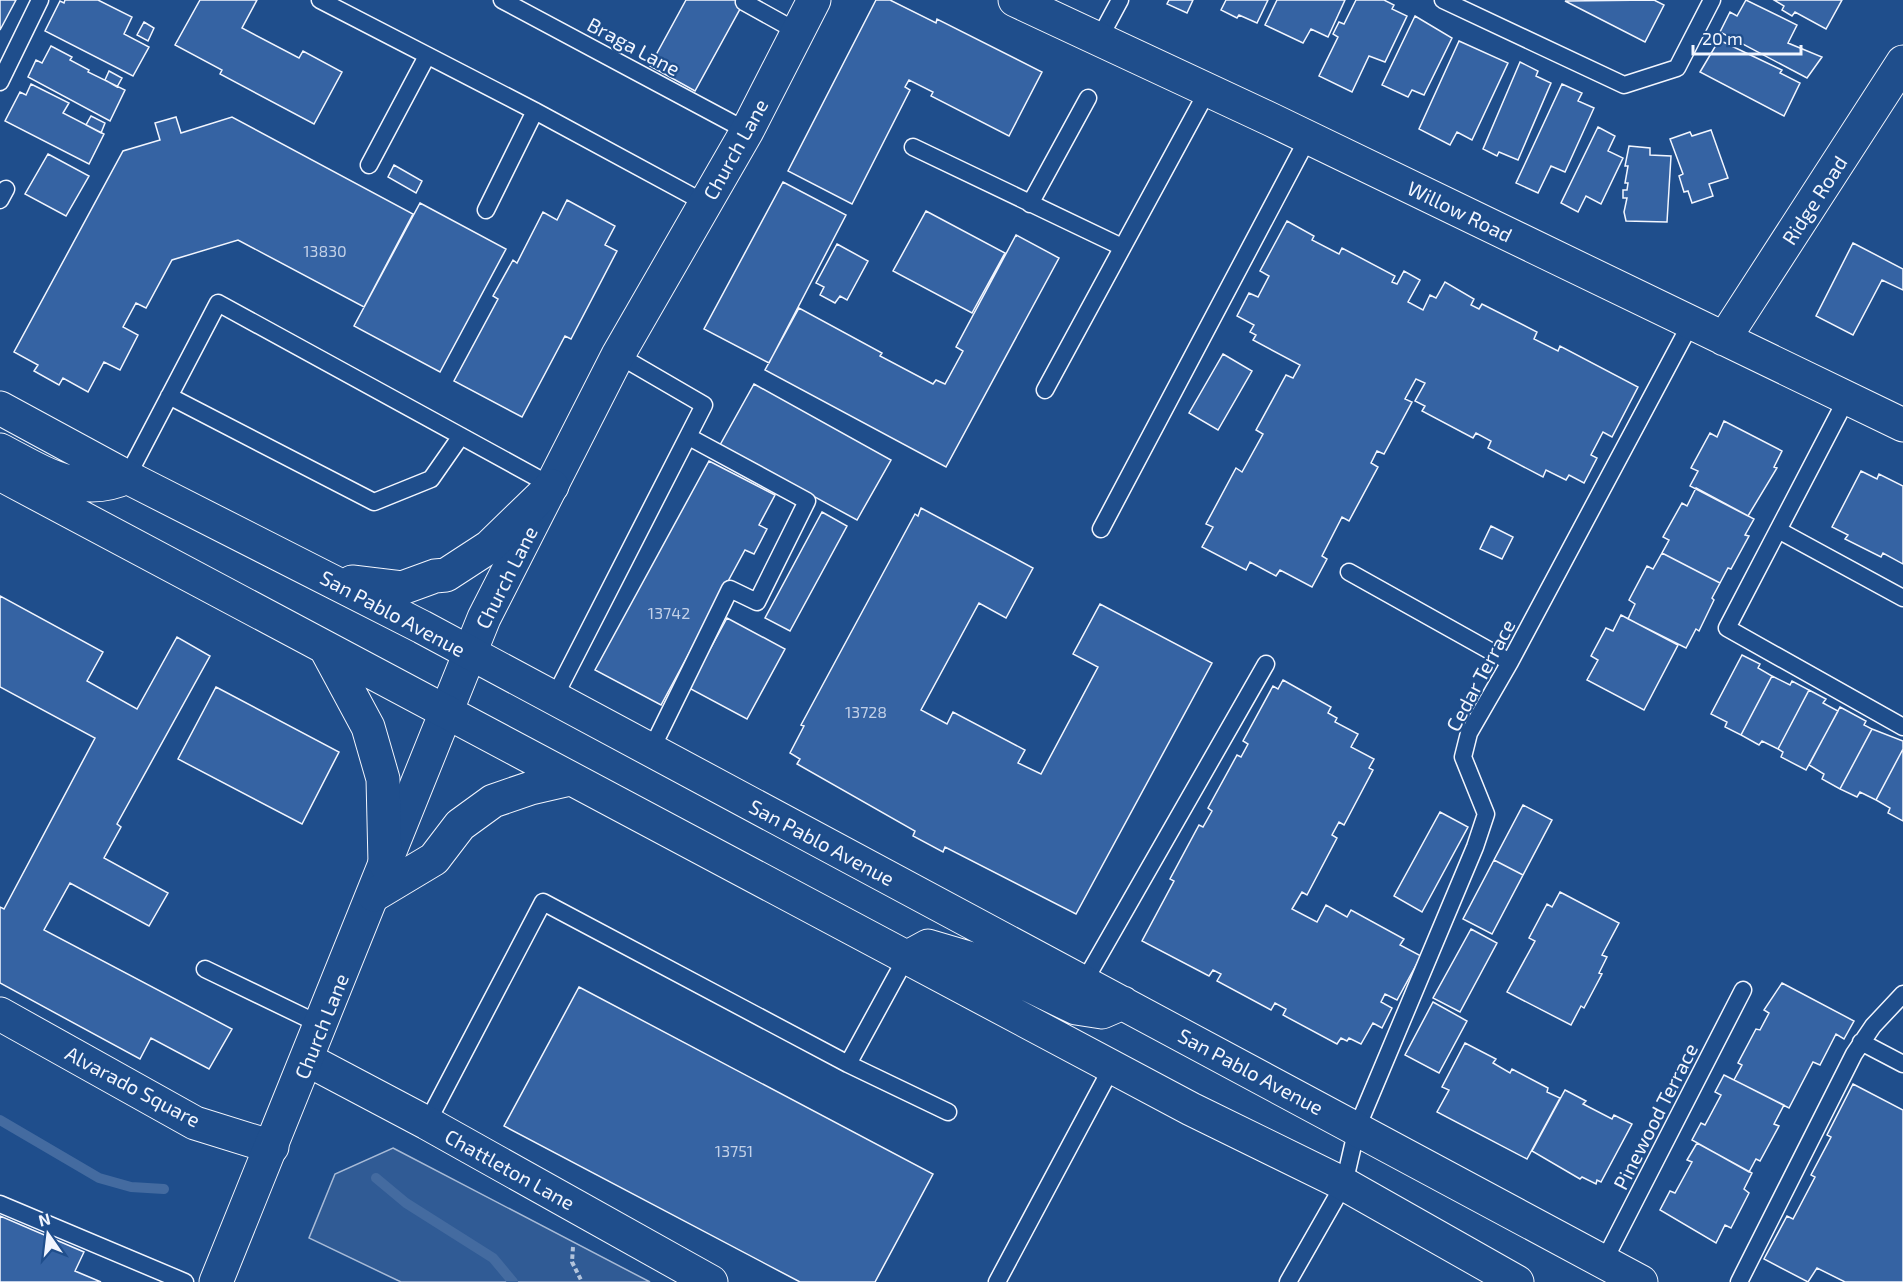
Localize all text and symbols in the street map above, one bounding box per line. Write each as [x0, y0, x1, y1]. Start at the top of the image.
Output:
street label: Braga Lane [584, 12, 684, 80]
scale bar [1693, 18, 1801, 56]
text: 20 m [1702, 27, 1743, 49]
street label: Church Lane [697, 94, 773, 204]
street label: Ridge Road [1776, 151, 1852, 249]
street label: Willow Road [1404, 175, 1516, 247]
house number: 13830 [303, 241, 347, 260]
street label: Church Lane [470, 522, 542, 632]
street label: San Pablo Avenue [316, 565, 470, 661]
house number: 13742 [648, 603, 690, 622]
street label: Cedar Terrace [1440, 615, 1520, 735]
house number: 13728 [845, 702, 887, 721]
street label: San Pablo Avenue [745, 794, 899, 890]
street label: Church Lane [289, 970, 353, 1082]
street label: San Pablo Avenue [1174, 1023, 1328, 1119]
street label: Pinewood Terrace [1608, 1039, 1702, 1193]
street label: Alvarado Square [61, 1040, 205, 1132]
street label: Chattleton Lane [441, 1123, 579, 1215]
house number: 13751 [715, 1141, 753, 1160]
north arrow [18, 1204, 78, 1264]
text: N [36, 1208, 52, 1230]

